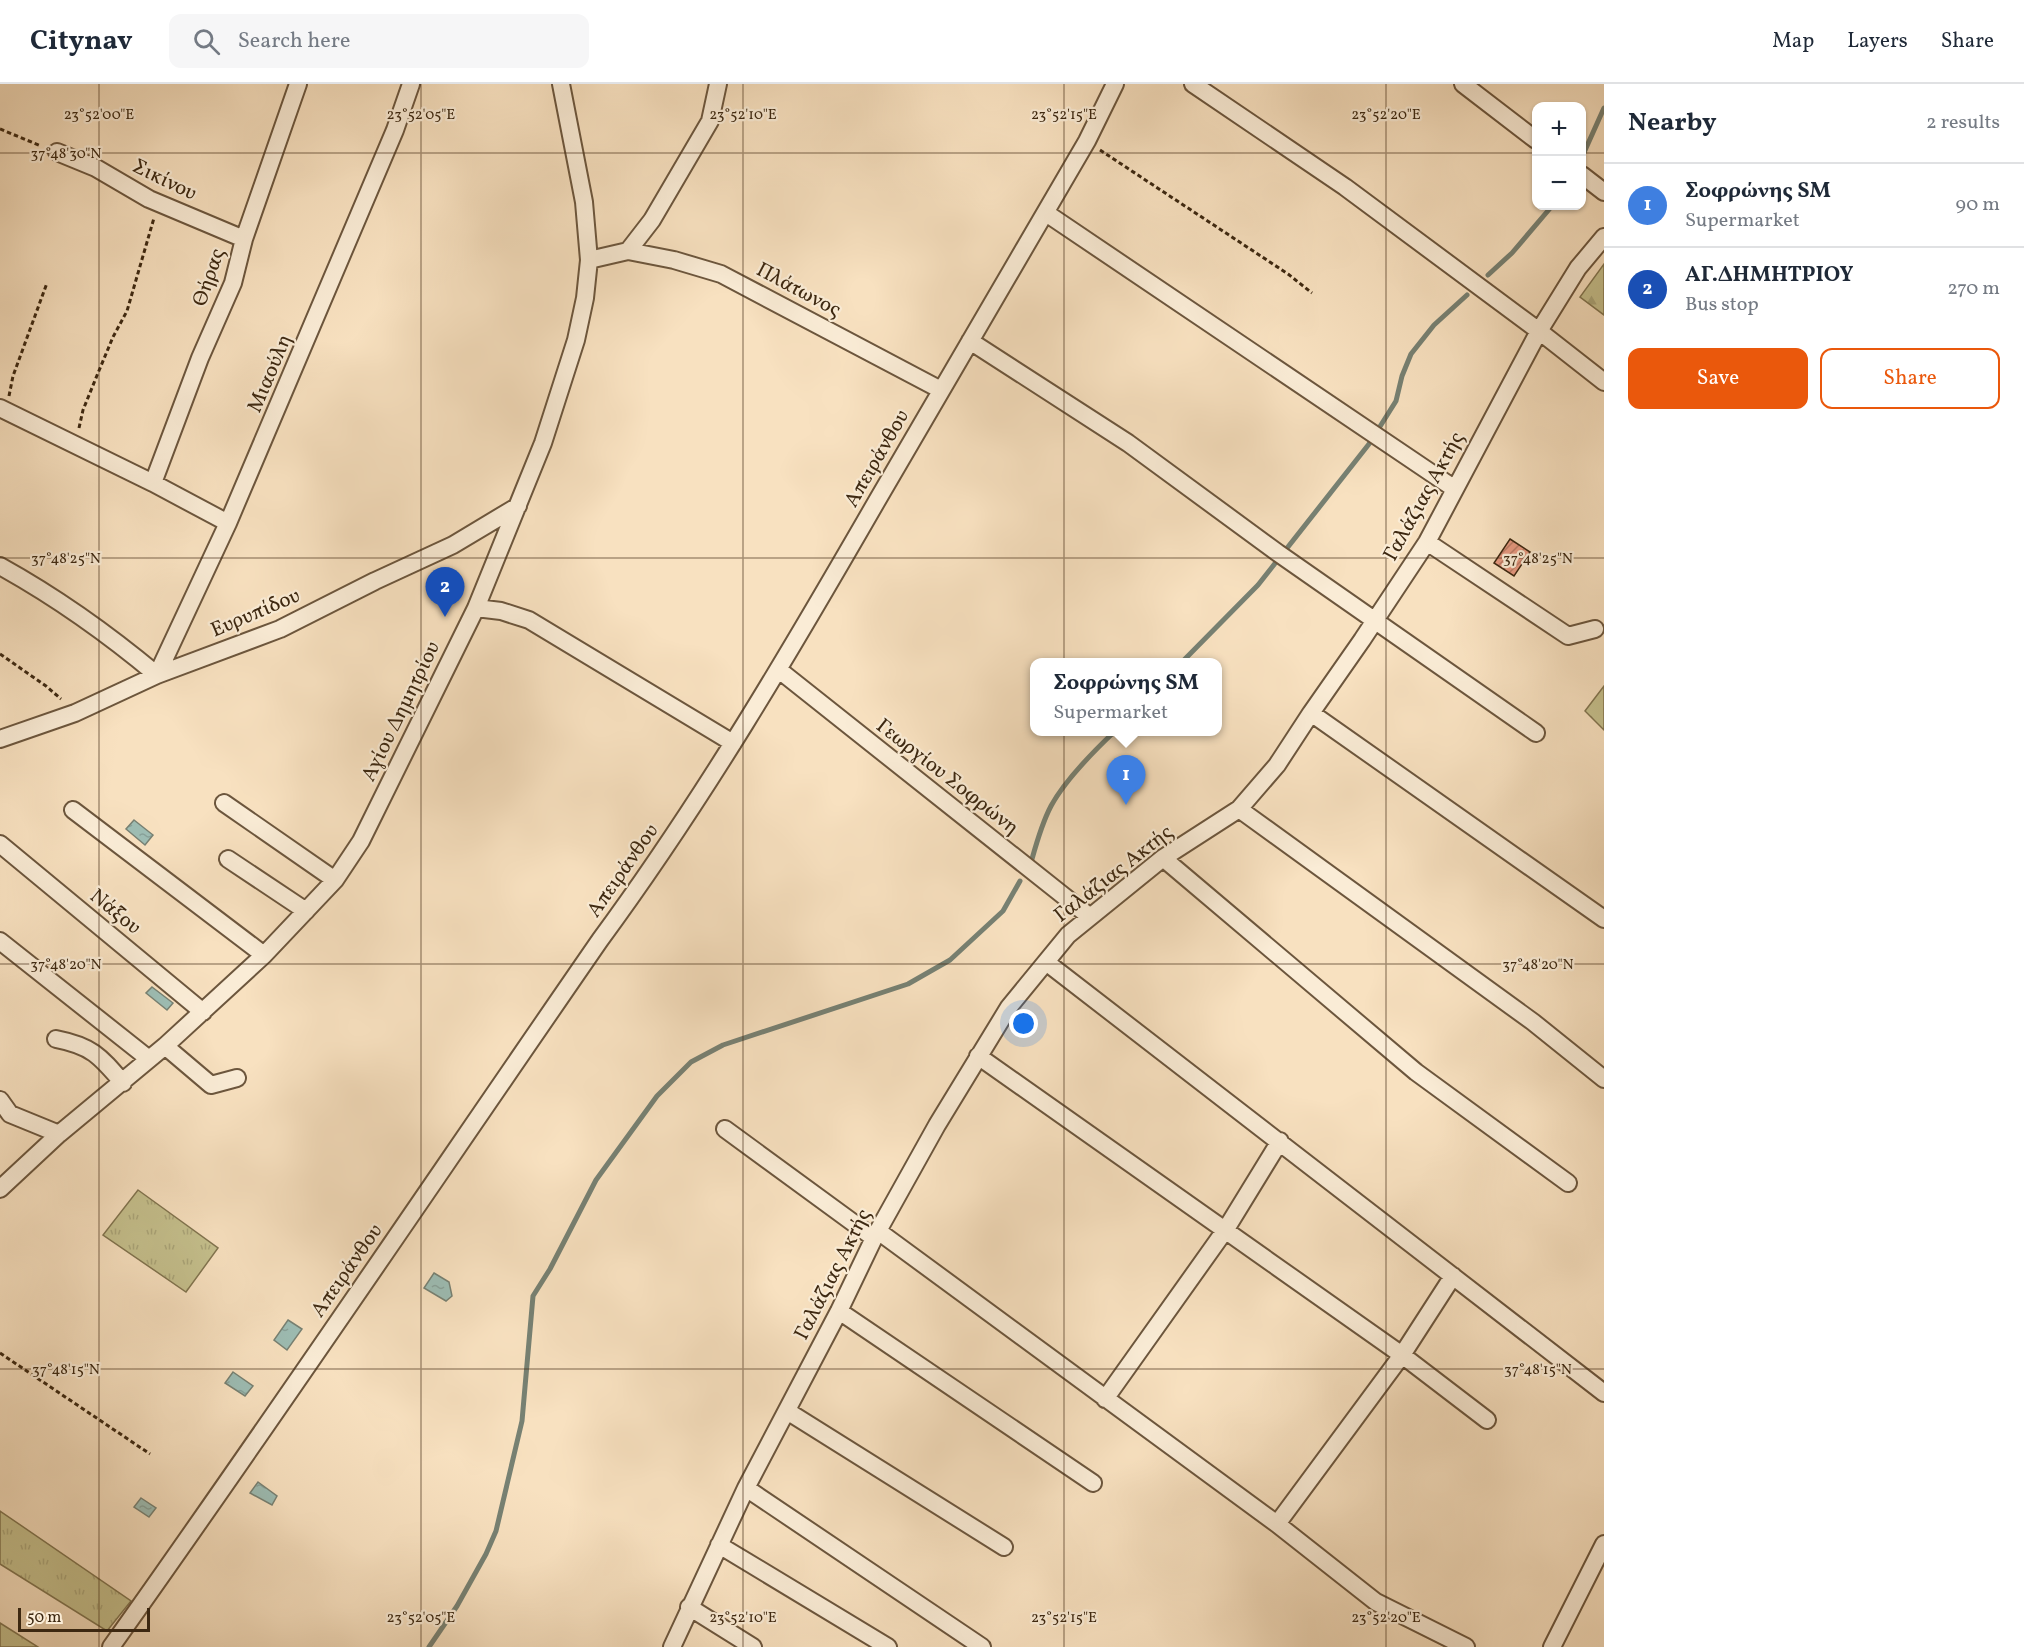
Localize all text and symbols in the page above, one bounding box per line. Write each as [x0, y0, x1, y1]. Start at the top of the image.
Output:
search box [169, 14, 589, 68]
text: Citynav [30, 22, 133, 61]
icon: search [190, 25, 223, 58]
text: Search here [238, 26, 350, 57]
text: Map [1772, 27, 1814, 56]
text: Layers [1847, 27, 1908, 56]
text: Share [1941, 27, 1994, 56]
map controls [1532, 102, 1586, 210]
button: + [1532, 102, 1586, 156]
text: 23°52'00"E [64, 105, 134, 126]
text: 23°52'05"E [387, 105, 455, 126]
text: 23°52'10"E [709, 105, 777, 126]
text: 23°52'15"E [1031, 105, 1097, 126]
text: 23°52'20"E [1351, 105, 1421, 126]
text: Nearby [1628, 105, 1717, 141]
text: 2 results [1926, 109, 2000, 137]
text: 37°48'30"N [30, 144, 102, 165]
street label: Σικίνου [127, 152, 201, 208]
button: − [1532, 156, 1586, 210]
text: Σοφρώνης SM [1685, 176, 1831, 207]
text: 1 [1643, 191, 1652, 219]
text: 90 m [1956, 191, 2000, 219]
text: Supermarket [1685, 207, 1800, 235]
street label: Θήρας [186, 244, 233, 311]
street label: Πλάτωνος [751, 256, 846, 325]
text: ΑΓ.ΔΗΜΗΤΡΙΟΥ [1685, 260, 1854, 291]
text: 2 [1642, 275, 1653, 303]
text: 270 m [1947, 275, 2000, 303]
text: Bus stop [1685, 291, 1759, 319]
street label: Μιαούλη [241, 330, 300, 417]
button: Save [1628, 348, 1808, 409]
button: Share [1820, 348, 2000, 409]
street label: Απειράνθου [838, 405, 917, 513]
street label: Γαλάζιας Ακτής [1377, 427, 1472, 567]
text: 37°48'25"N [31, 549, 101, 570]
text: 37°48'25"N [1503, 549, 1573, 570]
pin: 2 [426, 568, 464, 617]
street label: Ευρυπίδου [206, 582, 305, 645]
street label: Αγίου Δημητρίου [355, 637, 448, 787]
popup [1030, 658, 1222, 736]
text: Σοφρώνης SM [1053, 668, 1199, 699]
text: Supermarket [1053, 699, 1168, 727]
street label: Γεωργίου Σοφρώνη [870, 712, 1025, 842]
pin: 1 [1106, 756, 1146, 805]
street label: Απειράνθου [580, 818, 666, 924]
street label: Γαλάζιας Ακτής [1048, 818, 1180, 930]
street label: Νάξου [83, 882, 147, 942]
text: 37°48'20"N [30, 955, 102, 976]
text: 37°48'20"N [1502, 955, 1574, 976]
your location [1009, 1009, 1038, 1038]
street label: Γαλάζιας Ακτής [788, 1204, 879, 1345]
street label: Απειράνθου [304, 1218, 390, 1324]
text: 37°48'15"N [32, 1360, 100, 1381]
text: 37°48'15"N [1504, 1360, 1572, 1381]
scale bar [18, 1605, 150, 1632]
text: 50 m [27, 1607, 61, 1629]
text: 23°52'05"E [387, 1608, 455, 1629]
text: 23°52'10"E [709, 1608, 777, 1629]
text: 23°52'15"E [1031, 1608, 1097, 1629]
text: 23°52'20"E [1351, 1608, 1421, 1629]

